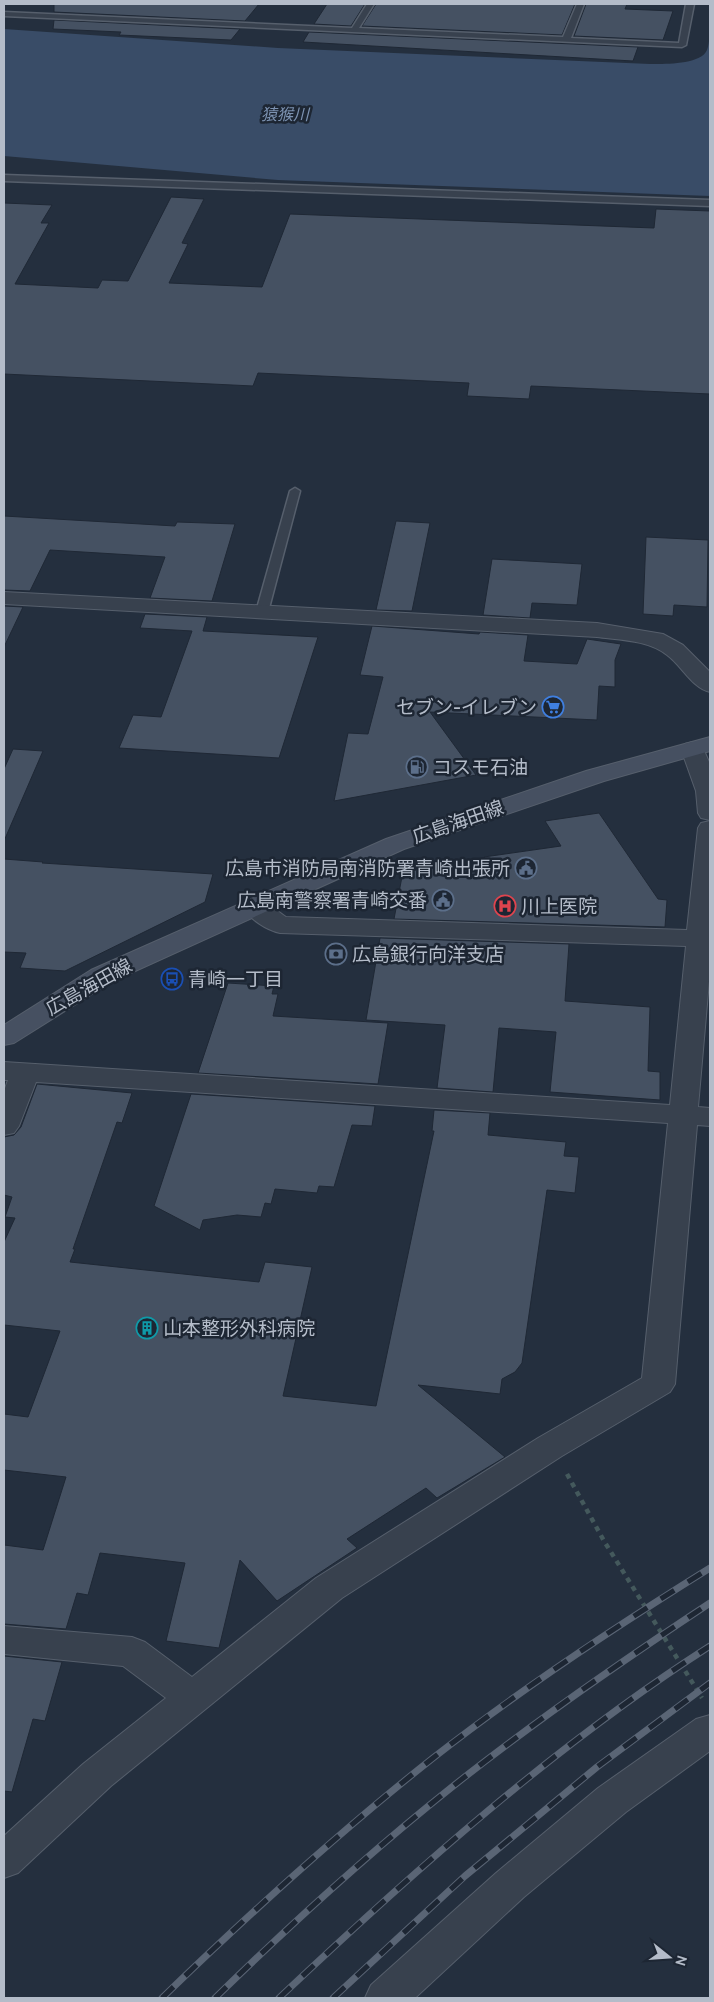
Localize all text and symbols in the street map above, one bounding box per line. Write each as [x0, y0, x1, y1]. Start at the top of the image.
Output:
water label: 猿猴川 [261, 105, 311, 124]
supermarket icon: セブン-イレブン [541, 695, 565, 719]
place label: セブン-イレブン [396, 696, 537, 719]
fuel station icon: コスモ石油 [405, 755, 429, 779]
place label: コスモ石油 [433, 756, 528, 779]
street label: 広島海田線 [409, 796, 507, 848]
public building icon: 広島市消防局南消防署青崎出張所 [514, 856, 538, 880]
place label: 広島市消防局南消防署青崎出張所 [225, 857, 510, 880]
public building icon: 広島南警察署青崎交番 [431, 888, 455, 912]
place label: 広島南警察署青崎交番 [237, 889, 427, 912]
hospital icon: 川上医院 [493, 894, 517, 918]
place label: 川上医院 [521, 895, 597, 918]
bank icon: 広島銀行向洋支店 [324, 942, 348, 966]
place label: 広島銀行向洋支店 [352, 943, 504, 966]
street label: 広島海田線 [42, 954, 136, 1020]
bus stop icon: 青崎一丁目 [160, 967, 184, 991]
place label: 青崎一丁目 [188, 968, 283, 991]
building icon: 山本整形外科病院 [135, 1316, 159, 1340]
place label: 山本整形外科病院 [163, 1317, 315, 1340]
north arrow [644, 1932, 694, 1982]
text: N [671, 1953, 691, 1968]

